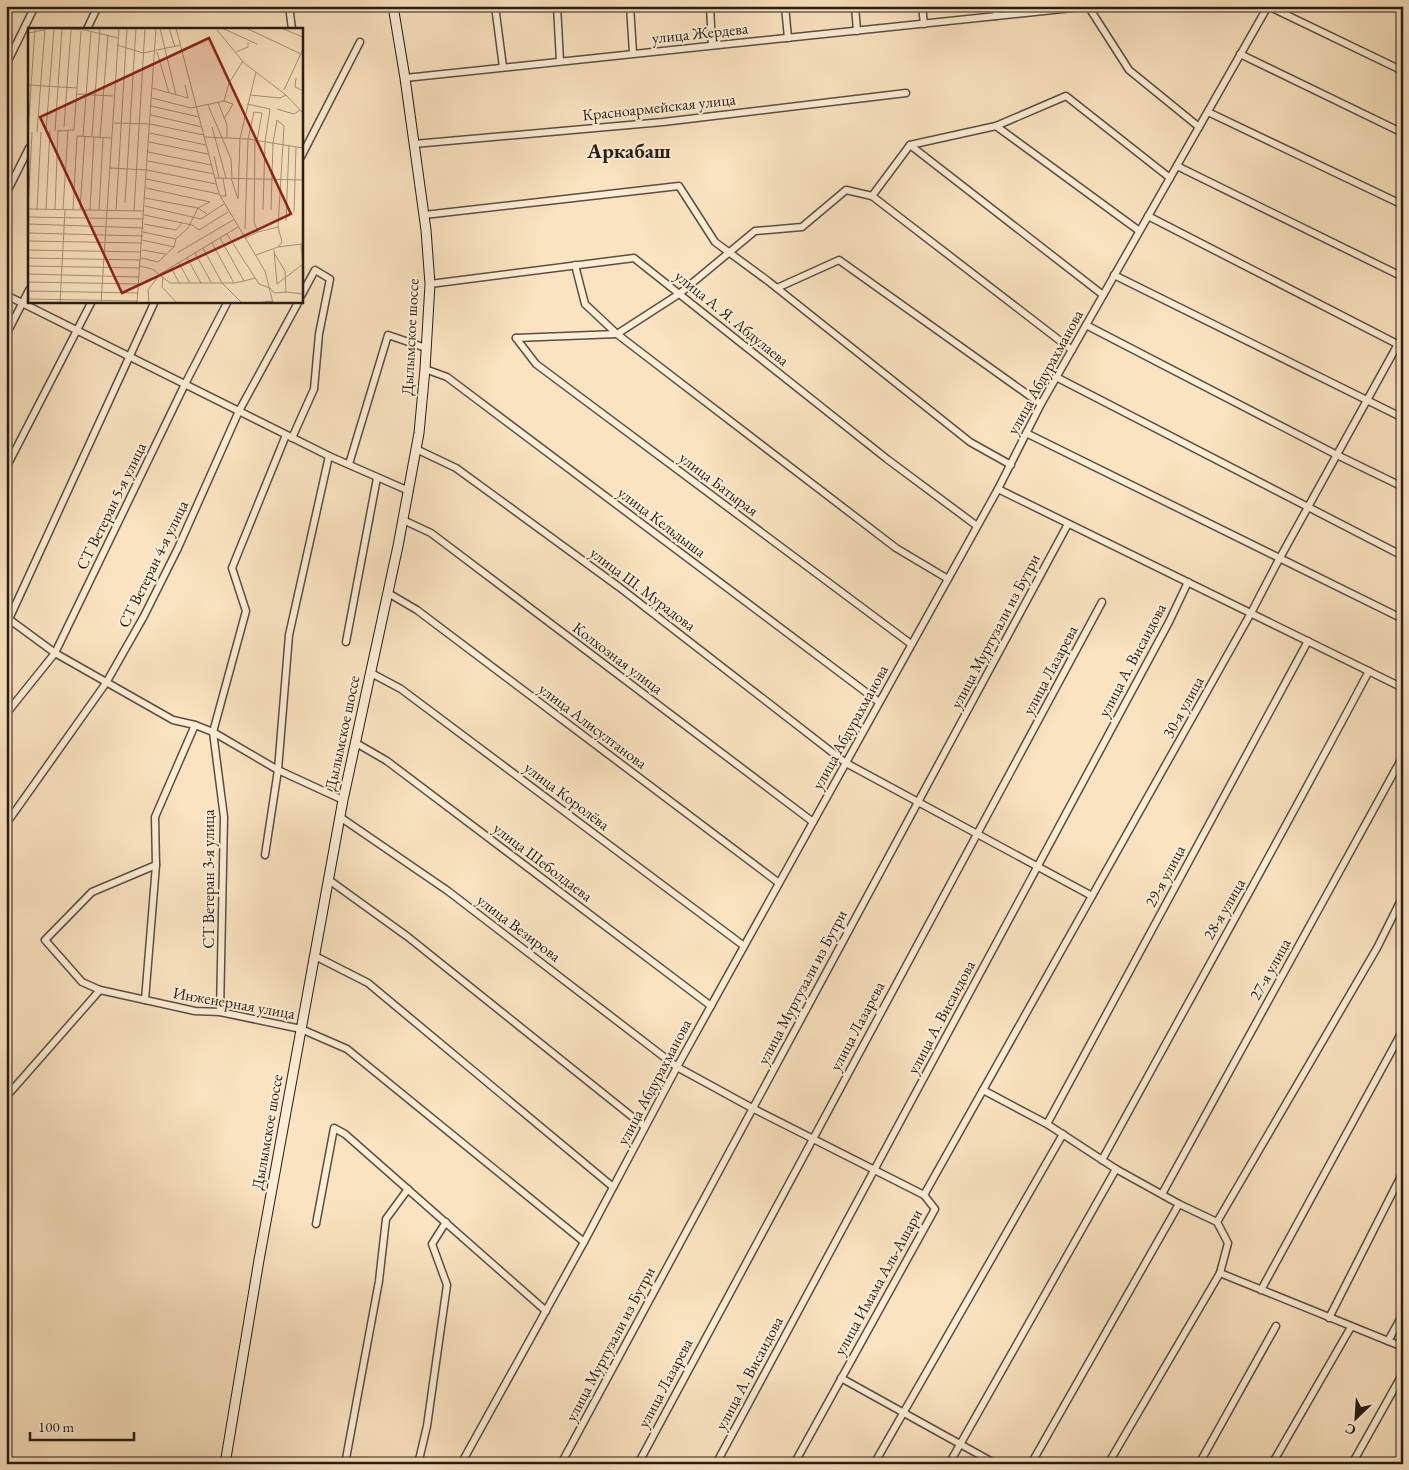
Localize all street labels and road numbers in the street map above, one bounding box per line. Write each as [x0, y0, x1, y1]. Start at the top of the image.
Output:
street label: улица Жердева [651, 17, 750, 49]
street label: Красноармейская улица [581, 88, 737, 125]
street label: улица А. Я. Абдулаева [670, 265, 794, 371]
street label: Дылымское шоссе [396, 278, 424, 396]
street label: улица Абдурахманова [1002, 305, 1088, 438]
street label: СТ Ветеран 5-я улица [71, 438, 151, 573]
street label: улица Батырая [675, 447, 763, 521]
street label: улица Кельдыша [614, 482, 711, 562]
street label: СТ Ветеран 4-я улица [113, 496, 193, 631]
street label: улица Ш. Мурадова [586, 542, 701, 636]
street label: улица Муртузали из Бутри [945, 550, 1045, 712]
street label: улица А. Висаидова [1093, 599, 1171, 720]
street label: Колхозная улица [568, 617, 668, 699]
street label: улица Лазарева [1018, 621, 1083, 718]
street label: улица Абдурахманова [807, 660, 893, 793]
street label: 30-я улица [1157, 672, 1209, 742]
street label: Дылымское шоссе [320, 674, 364, 792]
street label: улица Алисултанова [535, 678, 652, 774]
street label: улица Королёва [520, 757, 614, 835]
street label: СТ Ветеран 3-я улица [198, 809, 219, 949]
street label: улица Шеболдаева [489, 818, 597, 907]
street label: 29-я улица [1140, 841, 1190, 911]
street label: 28-я улица [1198, 874, 1250, 943]
street label: улица Везирова [473, 889, 566, 967]
street label: улица Муртузали из Бутри [752, 906, 852, 1068]
street label: 27-я улица [1244, 934, 1296, 1004]
street label: улица А. Висаидова [902, 956, 980, 1077]
street label: улица Лазарева [825, 977, 890, 1074]
street label: Инженерная улица [171, 982, 297, 1024]
street label: улица Абдурахманова [612, 1015, 696, 1149]
street label: Дылымское шоссе [246, 1073, 288, 1191]
street label: улица Имама Аль-Ашари [829, 1205, 927, 1359]
street label: улица Муртузали из Бутри [560, 1263, 660, 1425]
street label: улица А. Висаидова [710, 1312, 788, 1433]
street label: улица Лазарева [633, 1334, 698, 1431]

